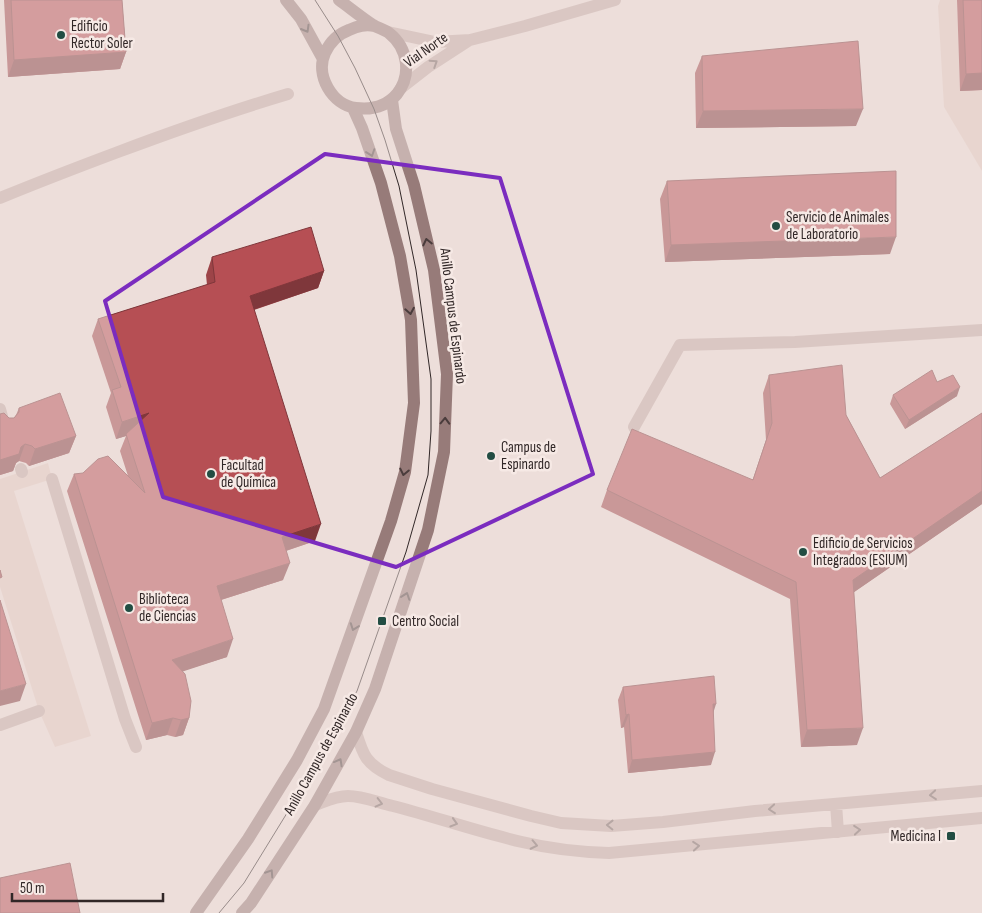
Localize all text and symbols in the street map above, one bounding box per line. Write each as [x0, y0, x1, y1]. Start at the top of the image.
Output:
place label: Edificio Rector Soler [71, 17, 134, 53]
one-way arrow [300, 23, 310, 32]
street label: Vial Norte [400, 28, 452, 72]
marker: Edificio Rector Soler [55, 29, 67, 41]
one-way arrow [429, 59, 438, 69]
one-way arrow [365, 149, 375, 157]
place label: Servicio de Animales de Laboratorio [786, 208, 889, 244]
marker: Servicio de Animales de Laboratorio [770, 220, 782, 232]
one-way arrow [422, 238, 433, 247]
street label: Anillo Campus de Espinardo [435, 246, 471, 385]
one-way arrow [404, 306, 414, 315]
one-way arrow [439, 417, 450, 425]
place label: Campus de Espinardo [501, 438, 556, 474]
marker: Campus de Espinardo [485, 450, 497, 462]
place label: Facultad de Química [221, 456, 276, 492]
marker: Facultad de Química [205, 468, 217, 480]
one-way arrow [399, 468, 410, 477]
place label: Edificio de Servicios Integrados (ESIUM) [813, 534, 913, 570]
marker: Edificio de Servicios Integrados (ESIUM) [797, 546, 809, 558]
place label: Biblioteca de Ciencias [139, 590, 196, 626]
one-way arrow [400, 592, 410, 601]
marker: Biblioteca de Ciencias [123, 602, 135, 614]
place label: Centro Social [392, 612, 459, 631]
marker: Centro Social [376, 615, 388, 627]
one-way arrow [350, 622, 360, 630]
street label: Anillo Campus de Espinardo [279, 690, 362, 819]
one-way arrow [333, 759, 343, 768]
one-way arrow [929, 789, 937, 800]
one-way arrow [375, 797, 384, 808]
one-way arrow [767, 804, 775, 815]
one-way arrow [449, 818, 458, 828]
one-way arrow [606, 820, 614, 830]
one-way arrow [854, 825, 862, 836]
place label: Medicina I [891, 827, 941, 846]
marker: Medicina I [945, 830, 957, 842]
one-way arrow [530, 839, 538, 850]
one-way arrow [692, 841, 700, 852]
scale bar [12, 870, 164, 902]
one-way arrow [264, 870, 273, 879]
text: 50 m [20, 879, 45, 898]

